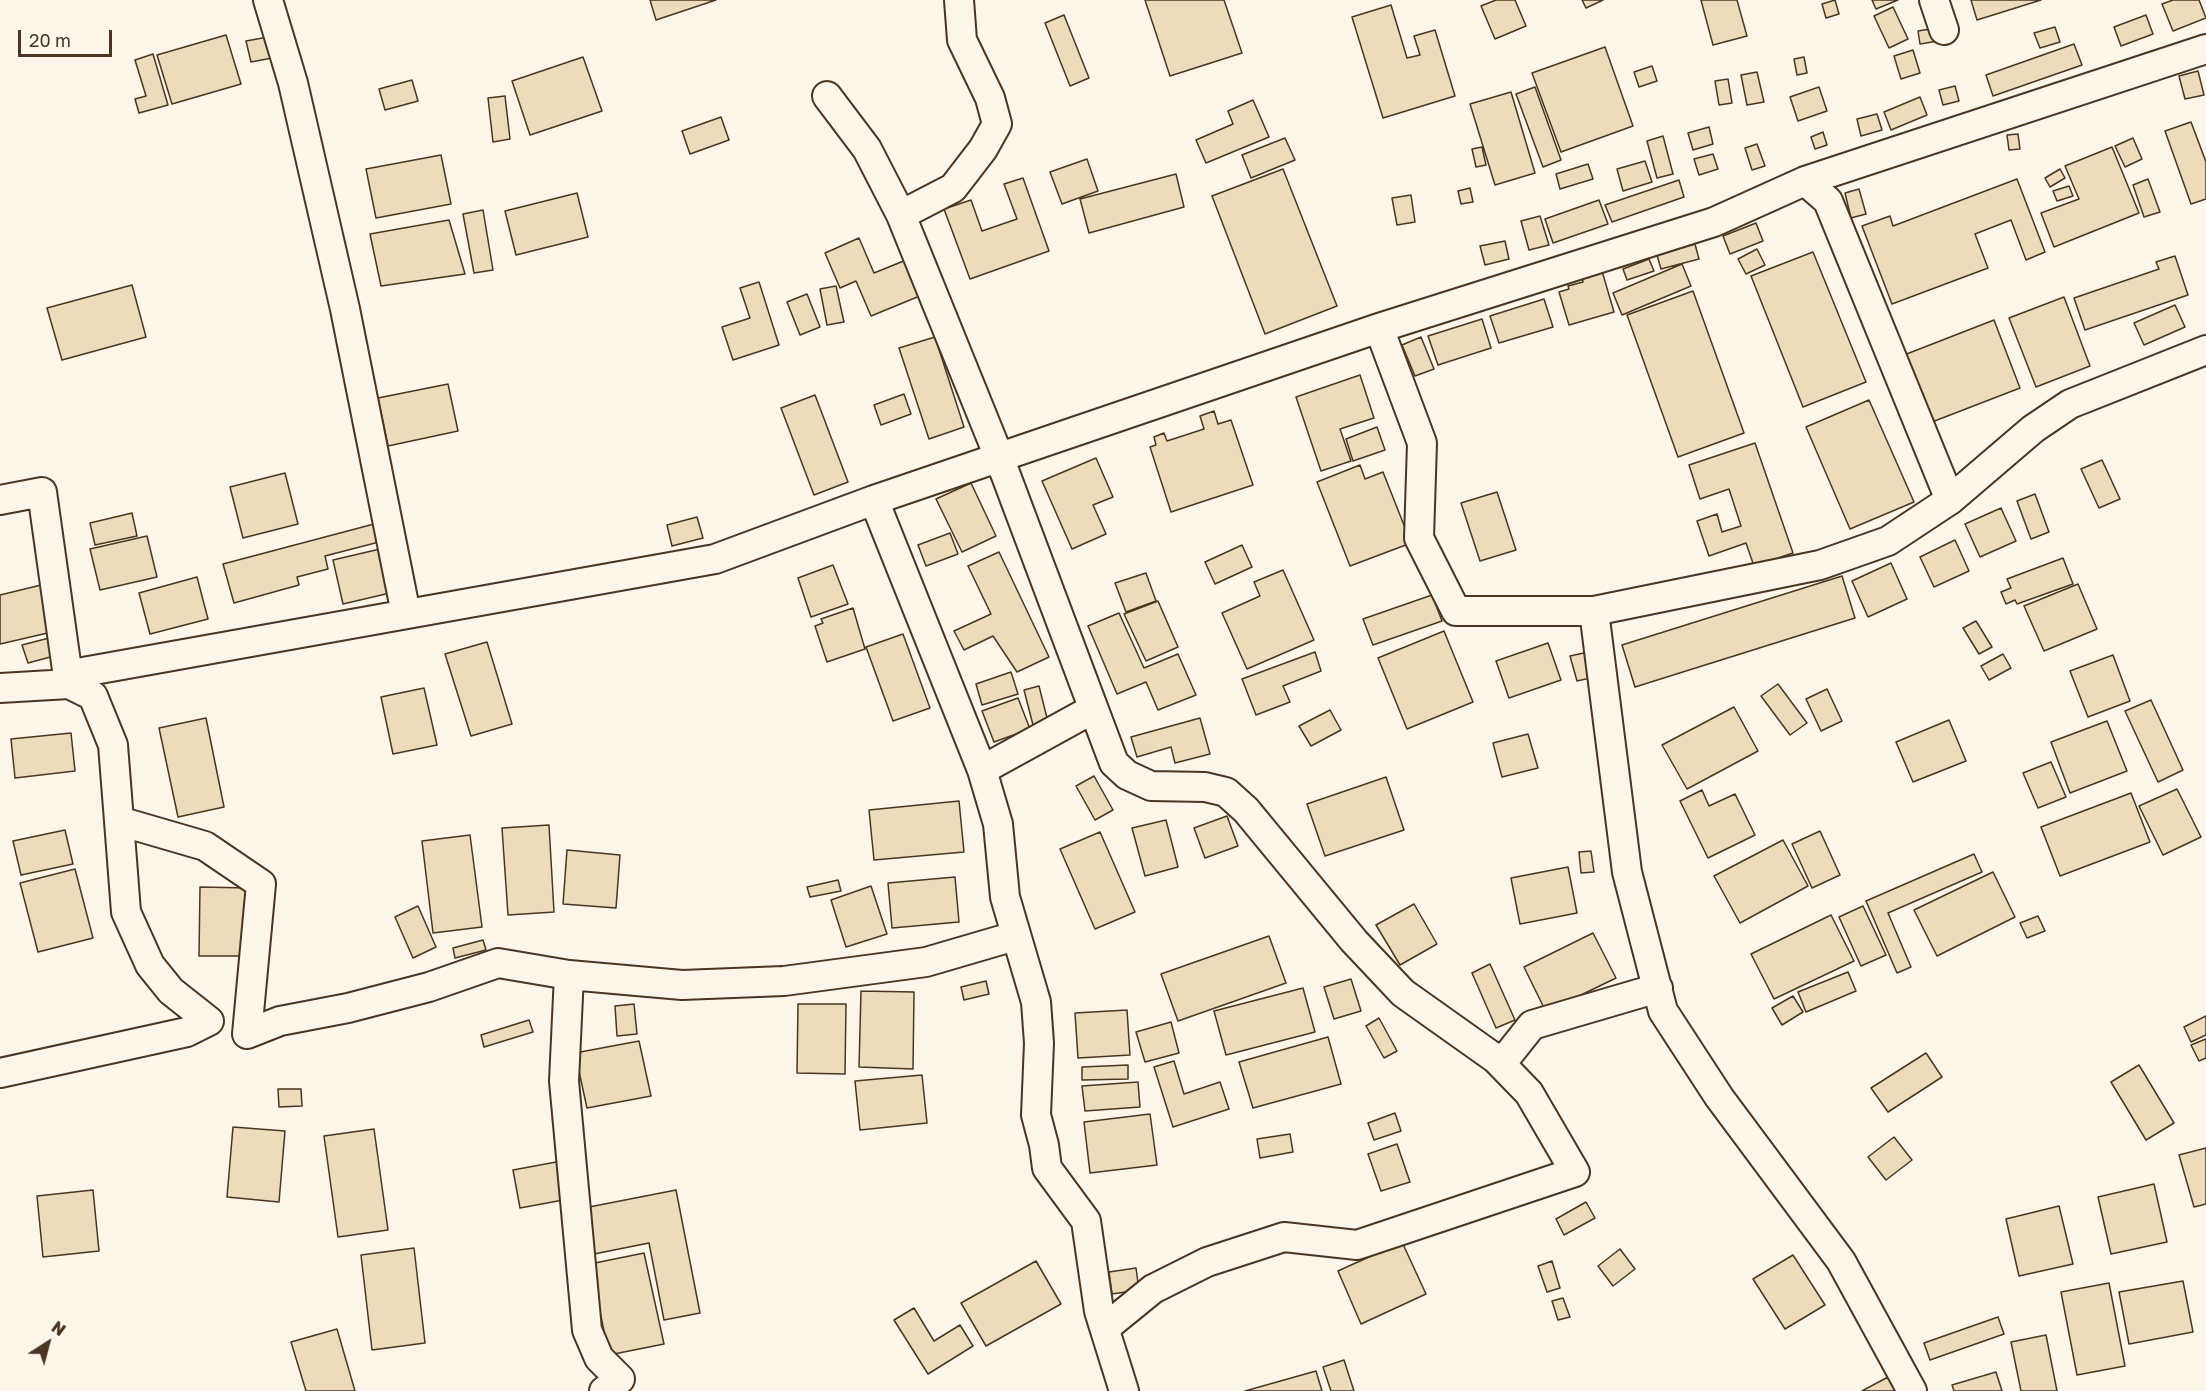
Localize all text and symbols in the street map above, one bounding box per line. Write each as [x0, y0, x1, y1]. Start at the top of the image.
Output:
scale bar [21, 18, 116, 56]
text: 20 m [29, 29, 71, 51]
north arrow [18, 1313, 78, 1373]
text: N [48, 1317, 69, 1340]

